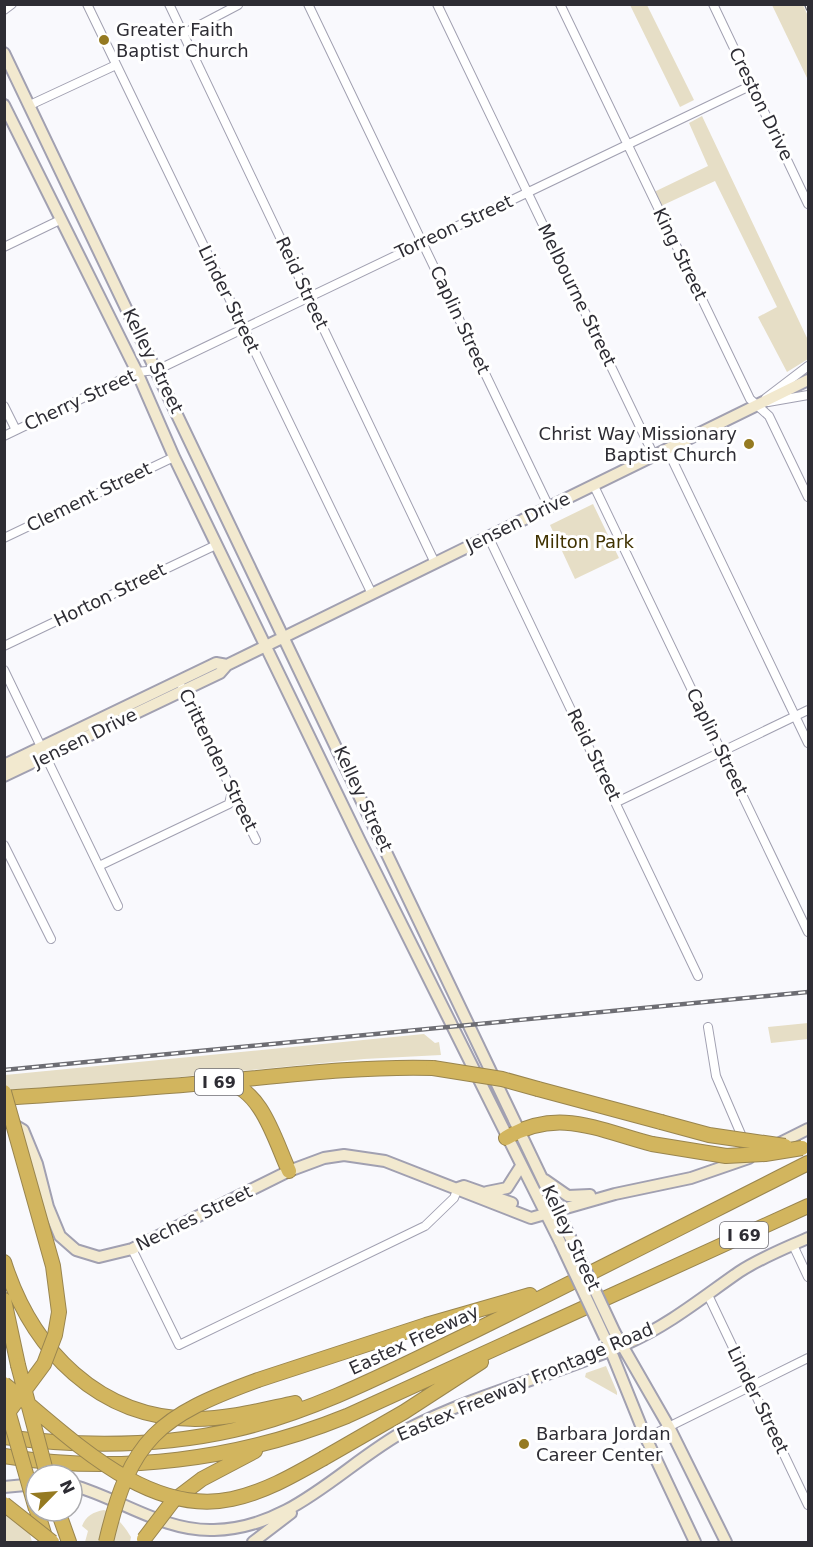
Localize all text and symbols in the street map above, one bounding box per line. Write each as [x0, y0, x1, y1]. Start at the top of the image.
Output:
place label: Greater Faith Baptist Church [116, 19, 249, 61]
marker: Greater Faith Baptist Church [97, 33, 111, 47]
street label: Creston Drive [725, 44, 798, 164]
street label: Torreon Street [391, 190, 516, 263]
street label: King Street [649, 204, 712, 303]
street label: Melbourne Street [534, 220, 621, 369]
street label: Reid Street [272, 233, 333, 332]
street label: Linder Street [194, 242, 264, 356]
street label: Caplin Street [426, 262, 495, 377]
street label: Kelley Street [119, 305, 188, 417]
street label: Cherry Street [21, 365, 139, 435]
place label: Christ Way Missionary Baptist Church [539, 423, 737, 465]
marker: Christ Way Missionary Baptist Church [742, 437, 756, 451]
street label: Clement Street [23, 457, 155, 536]
street label: Jensen Drive [461, 487, 573, 556]
park label: Milton Park [534, 531, 634, 552]
street label: Horton Street [50, 558, 169, 631]
street label: Crittenden Street [175, 685, 262, 834]
street label: Caplin Street [682, 685, 753, 799]
street label: Jensen Drive [28, 703, 140, 772]
street label: Reid Street [563, 705, 626, 804]
street label: Kelley Street [330, 743, 397, 855]
road number: I 69 [195, 1069, 243, 1095]
street label: Neches Street [132, 1180, 255, 1255]
street label: Kelley Street [538, 1182, 605, 1294]
road number: I 69 [720, 1222, 768, 1248]
street label: Eastex Freeway [346, 1300, 482, 1379]
street label: Eastex Freeway Frontage Road [394, 1318, 656, 1445]
street label: Linder Street [723, 1343, 793, 1457]
place label: Barbara Jordan Career Center [536, 1423, 671, 1465]
marker: Barbara Jordan Career Center [517, 1437, 531, 1451]
north arrow [24, 1463, 84, 1523]
text: N [56, 1477, 79, 1497]

